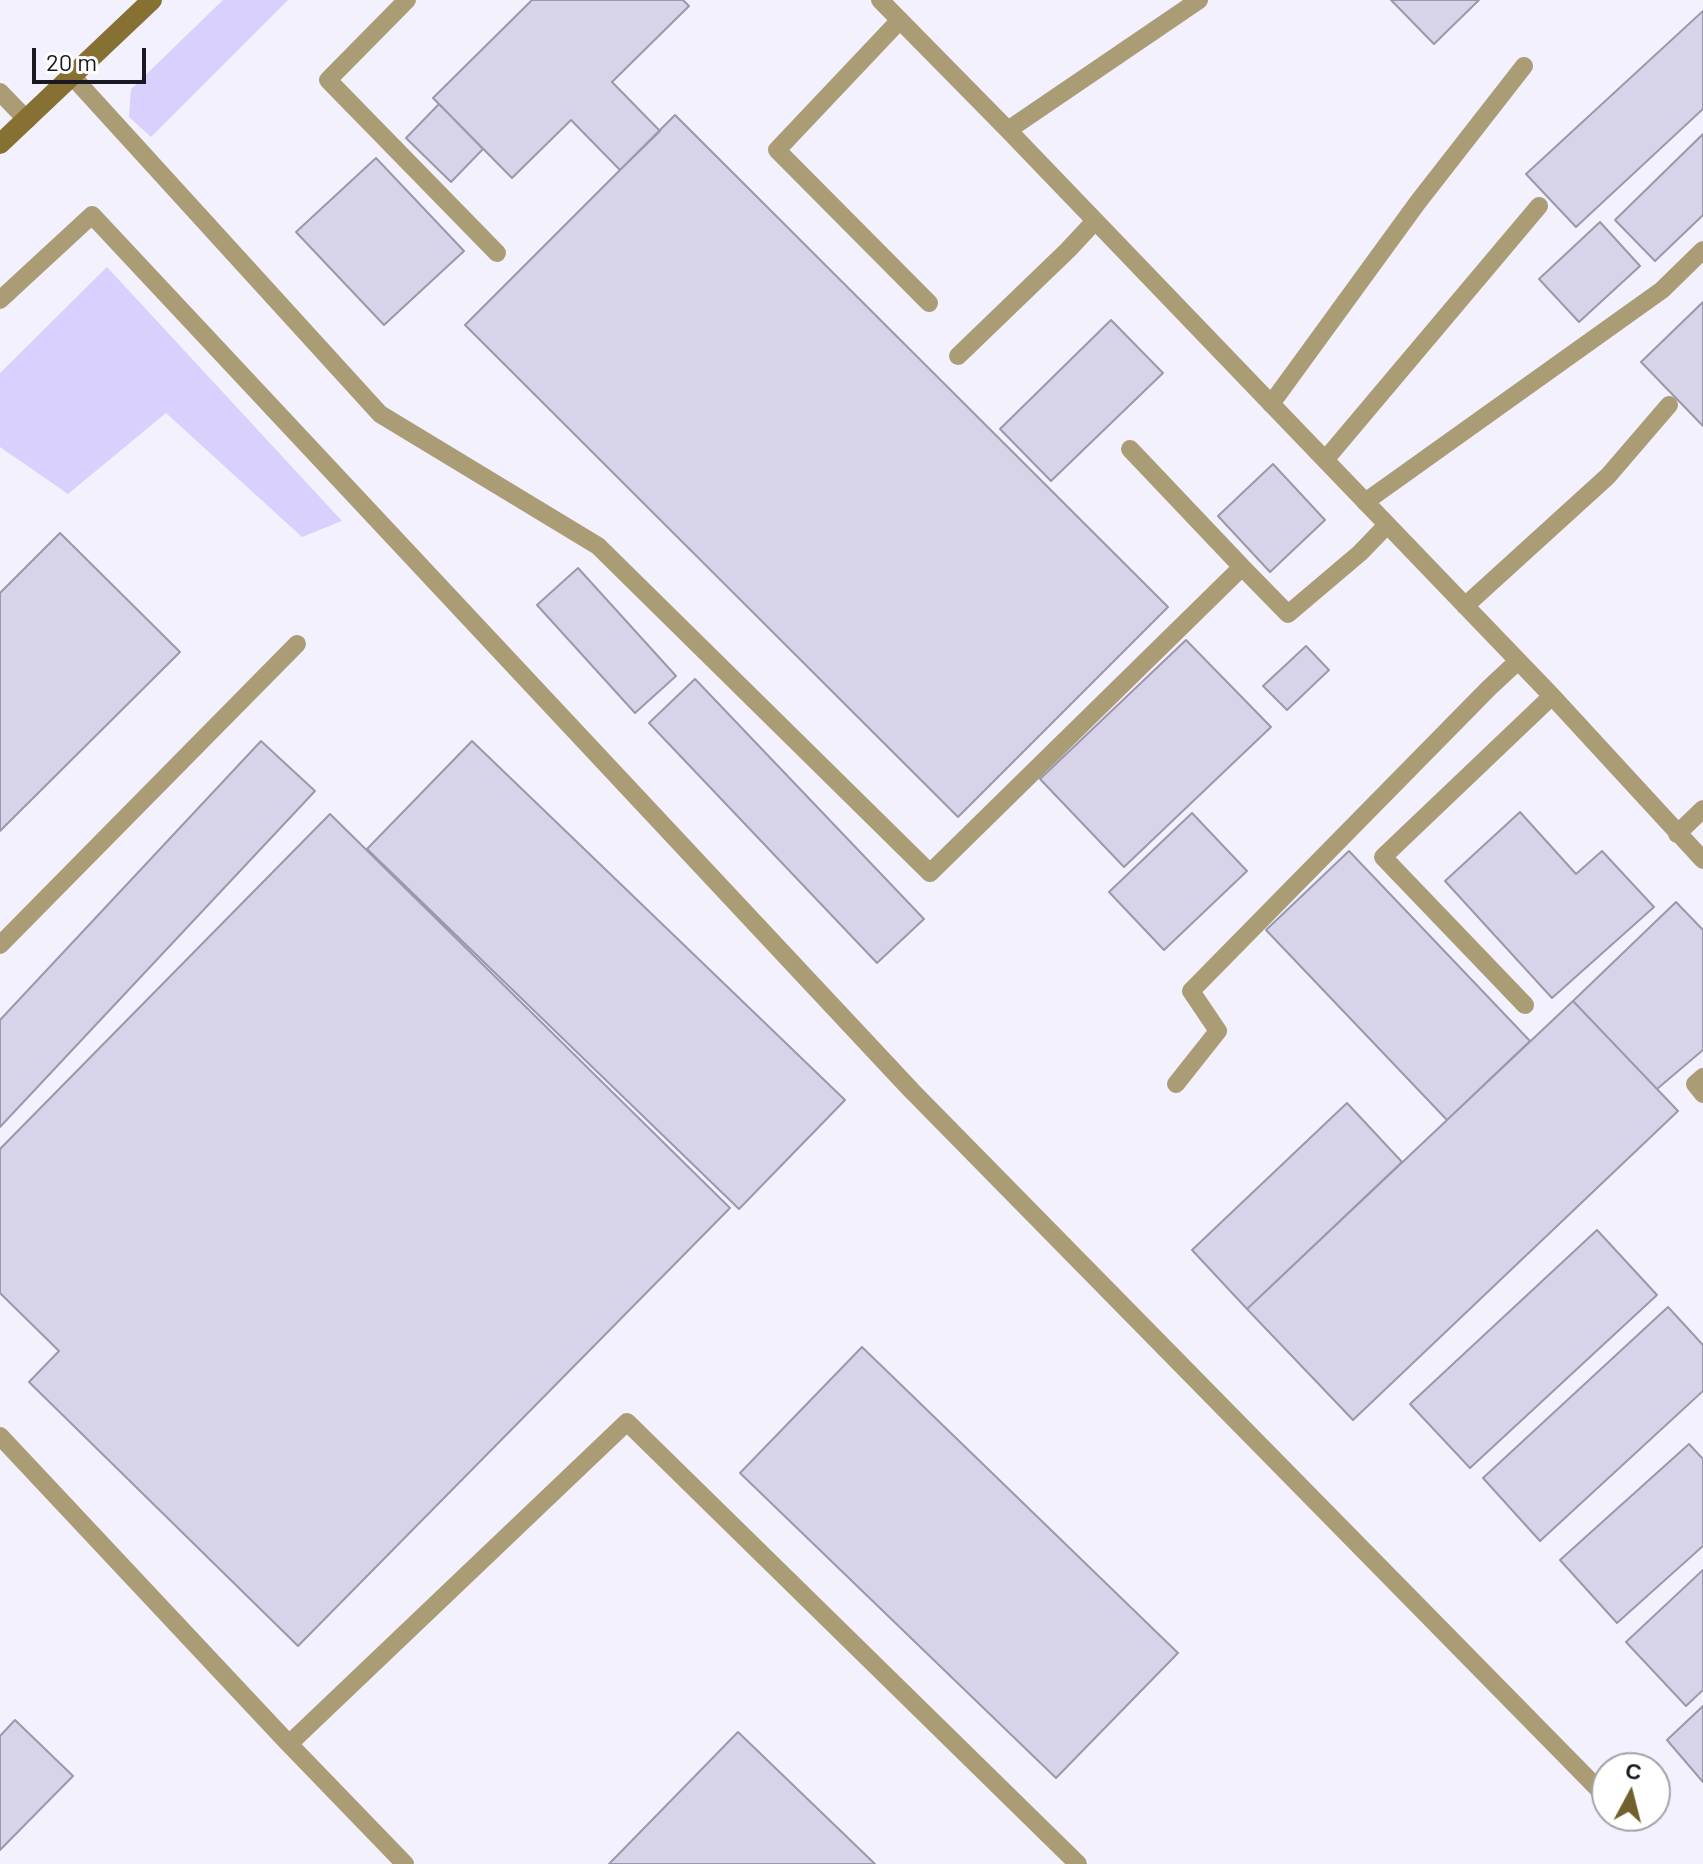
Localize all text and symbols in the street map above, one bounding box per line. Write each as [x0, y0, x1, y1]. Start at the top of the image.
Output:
scale bar [36, 32, 150, 82]
text: 20 m [46, 47, 97, 76]
north arrow [1591, 1752, 1671, 1832]
text: С [1624, 1756, 1643, 1784]

